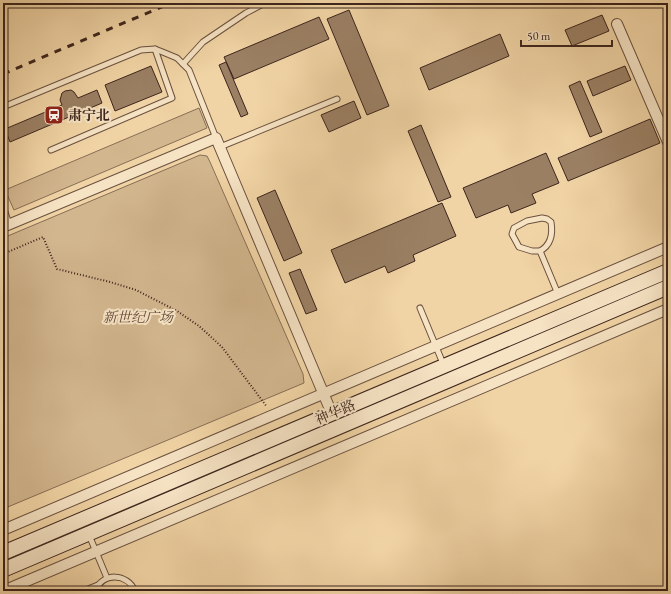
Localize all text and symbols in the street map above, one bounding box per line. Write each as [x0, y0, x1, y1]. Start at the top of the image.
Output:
scale bar [521, 22, 612, 48]
text: 50 m [527, 28, 551, 44]
station icon: 肃宁北 [43, 104, 65, 126]
place label: 肃宁北 [68, 106, 110, 124]
park label: 新世纪广场 [103, 308, 174, 326]
street label: 神华路 [312, 396, 358, 428]

